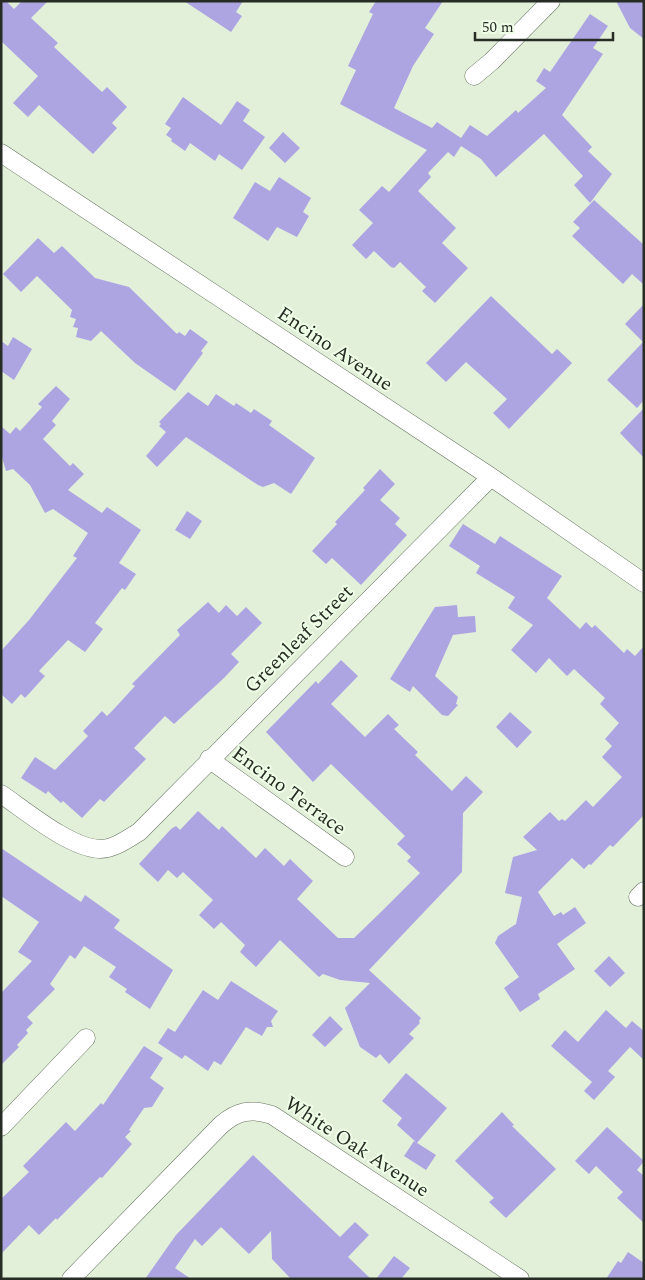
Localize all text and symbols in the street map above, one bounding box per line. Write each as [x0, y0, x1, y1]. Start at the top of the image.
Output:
scale bar [475, 10, 612, 42]
text: 50 m [482, 16, 514, 39]
street label: Encino Avenue [271, 299, 399, 399]
street label: Greenleaf Street [238, 578, 360, 700]
street label: Encino Terrace [225, 739, 353, 843]
street label: White Oak Avenue [279, 1089, 435, 1205]

